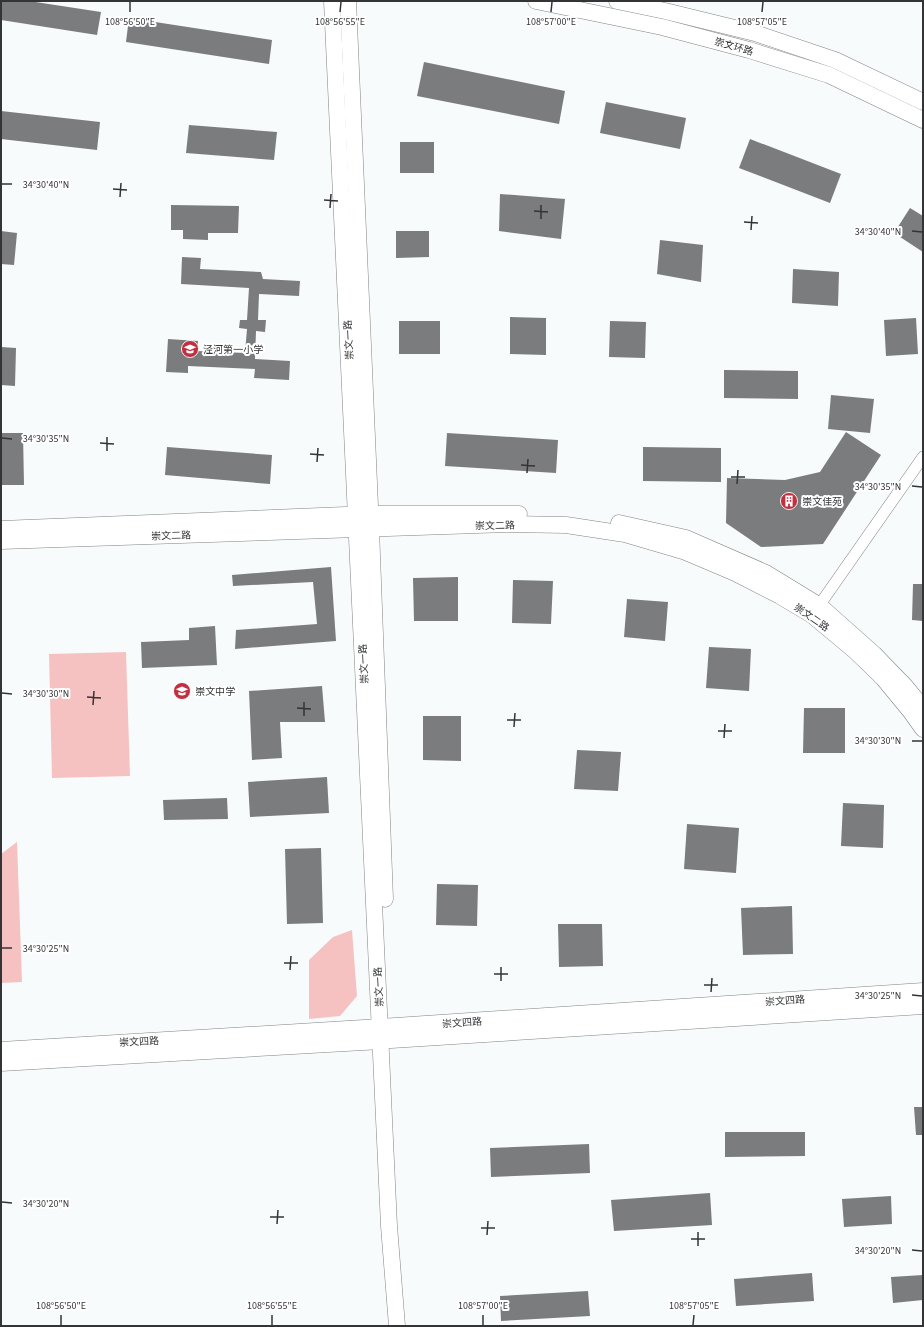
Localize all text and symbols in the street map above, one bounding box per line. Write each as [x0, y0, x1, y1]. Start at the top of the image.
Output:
text: 108°56'50"E [105, 15, 155, 29]
text: 108°56'55"E [315, 15, 365, 29]
text: 108°57'00"E [526, 15, 576, 29]
text: 108°57'05"E [737, 15, 787, 29]
street label: 崇文环路 [713, 35, 755, 59]
text: 34°30'40"N [23, 178, 69, 192]
text: 34°30'40"N [855, 225, 901, 239]
street label: 崇文一路 [341, 320, 357, 360]
school or university icon: 泾河第一小学 [180, 339, 200, 359]
place label: 泾河第一小学 [203, 343, 263, 357]
text: 34°30'35"N [23, 432, 69, 446]
text: 34°30'35"N [855, 480, 901, 494]
building icon: 崇文佳苑 [779, 491, 799, 511]
place label: 崇文佳苑 [802, 495, 842, 509]
street label: 崇文二路 [475, 519, 515, 533]
street label: 崇文二路 [151, 528, 191, 544]
street label: 崇文二路 [791, 601, 832, 635]
street label: 崇文一路 [356, 644, 372, 684]
school or university icon: 崇文中学 [172, 681, 192, 701]
place label: 崇文中学 [195, 685, 235, 699]
text: 34°30'30"N [23, 687, 69, 701]
text: 34°30'30"N [855, 734, 901, 748]
text: 34°30'25"N [23, 942, 69, 956]
street label: 崇文一路 [371, 967, 387, 1007]
text: 34°30'25"N [855, 989, 901, 1003]
street label: 崇文四路 [765, 993, 806, 1009]
street label: 崇文四路 [442, 1015, 483, 1031]
street label: 崇文四路 [119, 1034, 159, 1050]
text: 34°30'20"N [23, 1197, 69, 1211]
text: 34°30'20"N [855, 1244, 901, 1258]
text: 108°56'50"E [36, 1299, 86, 1313]
text: 108°56'55"E [247, 1299, 297, 1313]
text: 108°57'00"E [458, 1299, 508, 1313]
text: 108°57'05"E [669, 1299, 719, 1313]

